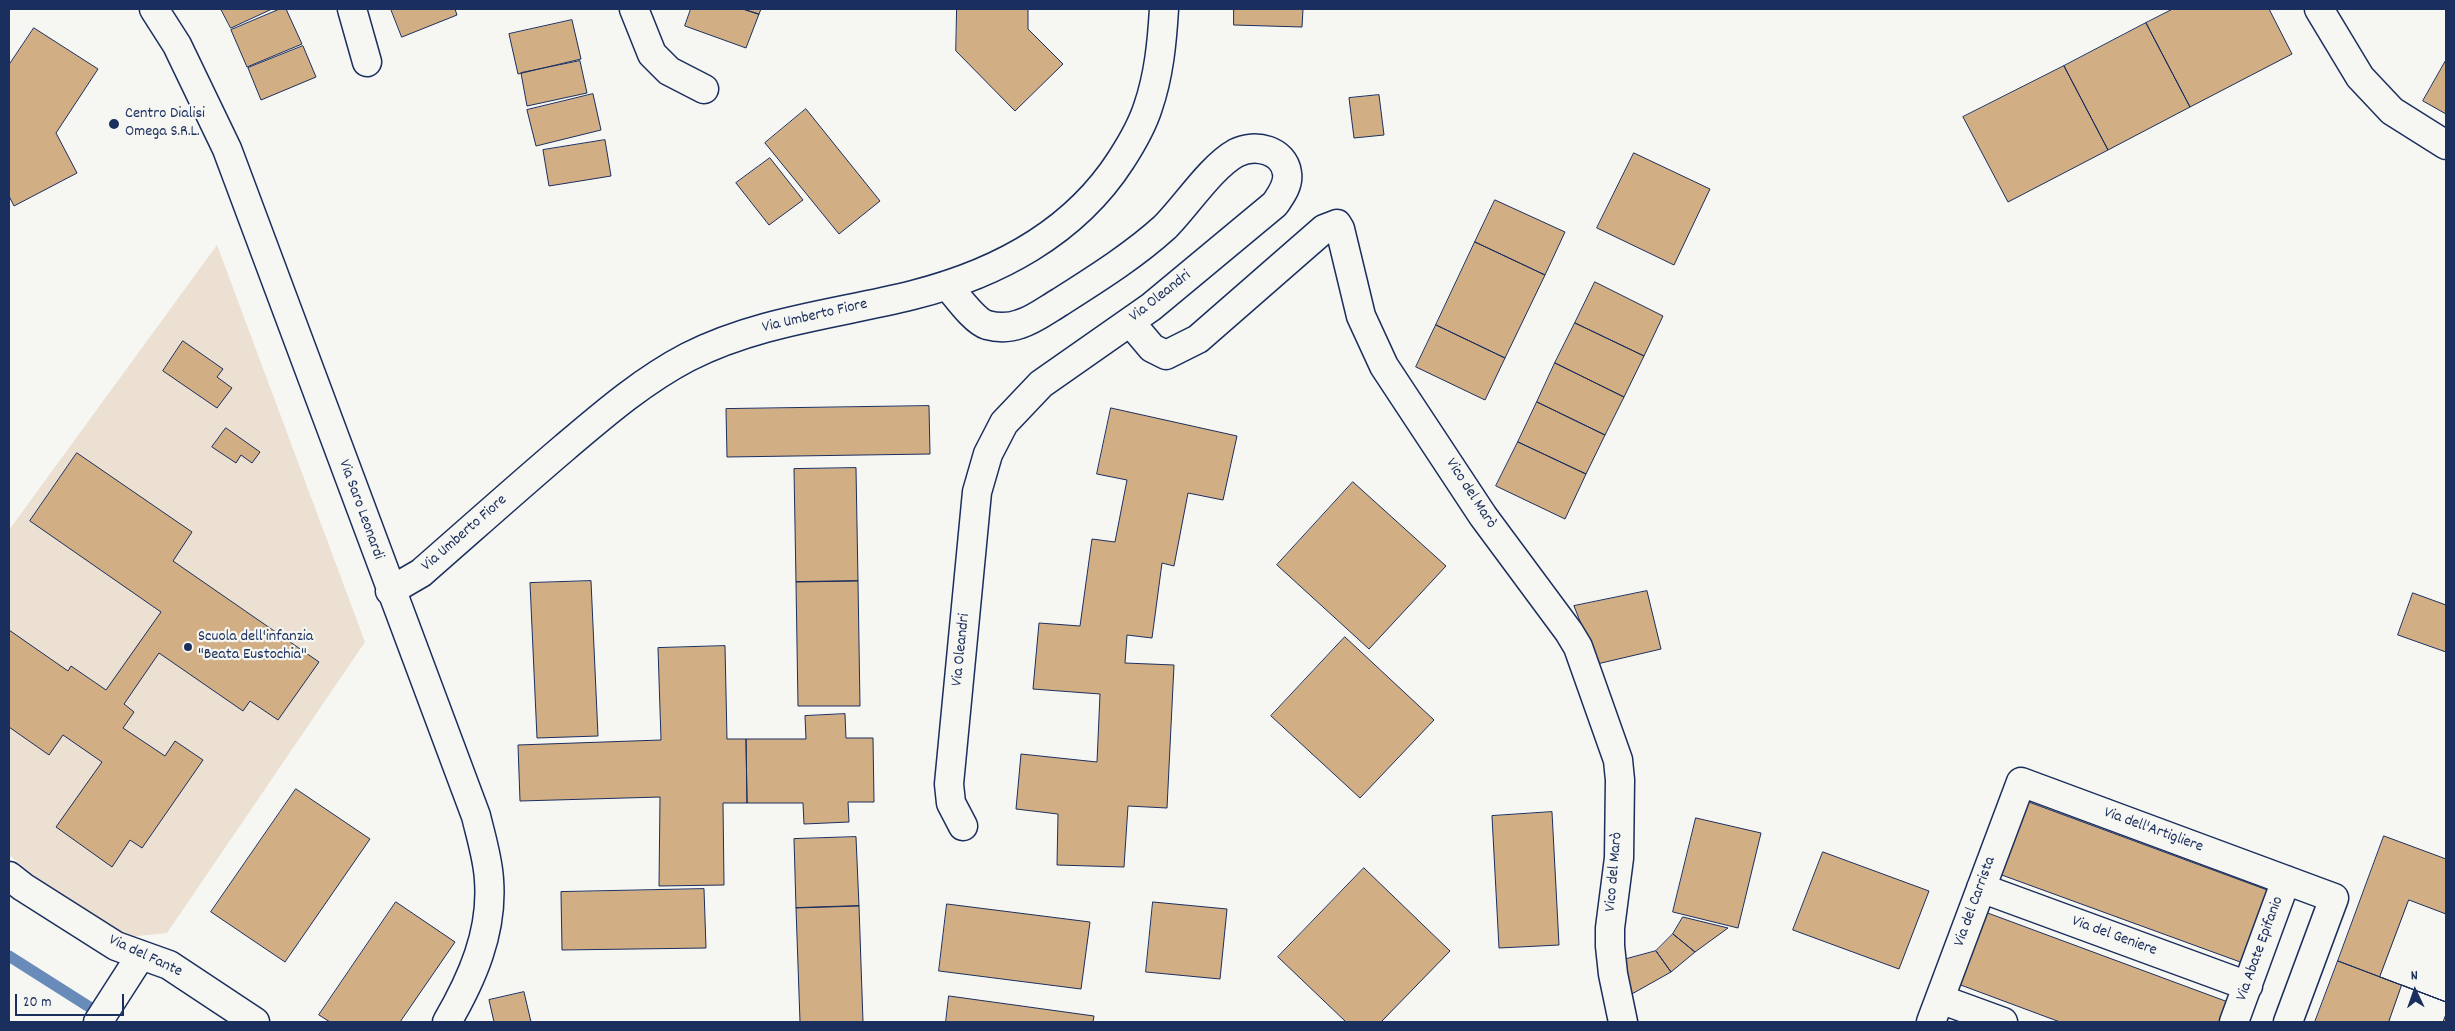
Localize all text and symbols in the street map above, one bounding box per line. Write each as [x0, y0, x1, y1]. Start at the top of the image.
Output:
place label: Centro Dialisi Omega S.R.L. [125, 105, 205, 143]
marker: Centro Dialisi Omega S.R.L. [107, 117, 121, 131]
street label: Via Oleandri [1126, 267, 1196, 327]
street label: Via Umberto Fiore [761, 296, 869, 338]
street label: Vico del Marò [1440, 455, 1500, 533]
street label: Via Saro Leonardi [333, 457, 387, 563]
street label: Via Umberto Fiore [418, 492, 512, 576]
street label: Via Oleandri [949, 613, 975, 687]
place label: Scuola dell'infanzia "Beata Eustochia" [198, 628, 313, 666]
marker: Scuola dell'infanzia "Beata Eustochia" [182, 641, 194, 653]
street label: Via dell'Artigliere [2101, 804, 2205, 858]
street label: Vico del Marò [1602, 831, 1628, 913]
street label: Via del Carrista [1951, 854, 2001, 950]
street label: Via Abate Epifanio [2233, 894, 2289, 1004]
street label: Via del Geniere [2069, 913, 2159, 961]
street label: Via del Fante [105, 932, 185, 982]
north arrow [2390, 966, 2440, 1016]
text: N [2410, 966, 2418, 986]
scale bar [18, 984, 126, 1016]
text: 20 m [23, 992, 51, 1014]

